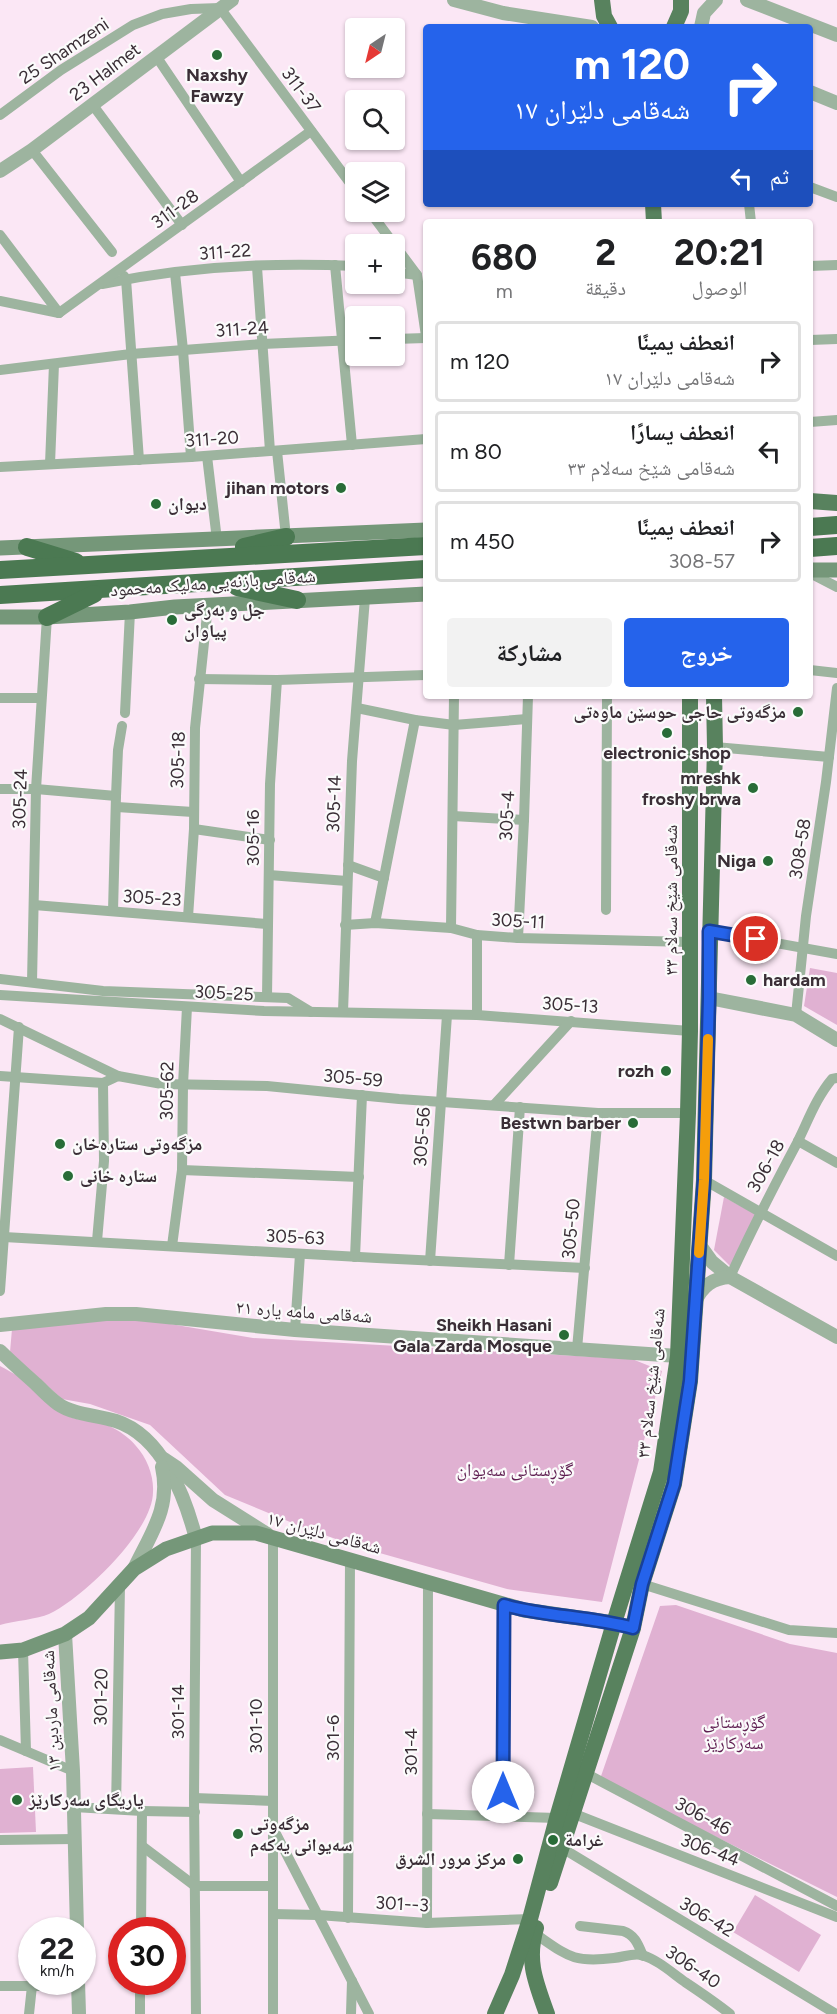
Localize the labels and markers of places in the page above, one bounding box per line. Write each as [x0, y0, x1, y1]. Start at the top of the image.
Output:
marker: Naxshy Fawzy [210, 48, 224, 62]
place label: Naxshy Fawzy [186, 64, 249, 107]
place label: jihan motors [224, 477, 330, 499]
marker: jihan motors [334, 481, 348, 495]
place label: دیوان [168, 493, 207, 515]
marker: دیوان [149, 497, 163, 511]
place label: جل و بەرگی پیاوان [184, 599, 265, 642]
marker: جل و بەرگی پیاوان [165, 613, 179, 627]
place label: مزگەوتی حاجی حوسێن ماوەتی [573, 701, 786, 723]
marker: مزگەوتی حاجی حوسێن ماوەتی [791, 705, 805, 719]
marker: electronic shop [660, 726, 674, 740]
place label: electronic shop [603, 742, 731, 764]
place label: mreshk froshy brwa [642, 767, 741, 810]
marker: mreshk froshy brwa [746, 781, 760, 795]
place label: Niga [717, 850, 756, 872]
marker: Niga [761, 854, 775, 868]
pin [730, 913, 781, 964]
place label: hardam [763, 969, 826, 991]
marker: hardam [744, 973, 758, 987]
place label: rozh [618, 1060, 654, 1082]
marker: rozh [659, 1064, 673, 1078]
place label: Bestwn barber [500, 1112, 621, 1134]
marker: Bestwn barber [626, 1116, 640, 1130]
place label: مزگەوتی ستارەخان [72, 1133, 202, 1155]
marker: مزگەوتی ستارەخان [53, 1137, 67, 1151]
place label: ستاره خانی [80, 1165, 157, 1187]
marker: ستاره خانی [61, 1169, 75, 1183]
place label: Sheikh Hasani Gala Zarda Mosque [393, 1314, 552, 1357]
marker: Sheikh Hasani Gala Zarda Mosque [557, 1328, 571, 1342]
place label: یاریگای سەرکارێز [28, 1789, 144, 1811]
marker: یاریگای سەرکارێز [10, 1793, 24, 1807]
place label: مزگەوتی سەیوانی یەکەم [250, 1813, 353, 1857]
marker: مزگەوتی سەیوانی یەکەم [231, 1827, 245, 1841]
place label: غرامة [565, 1829, 603, 1851]
marker: غرامة [546, 1833, 560, 1847]
place label: مرکز مرور الشرق [395, 1848, 506, 1870]
marker: مرکز مرور الشرق [511, 1852, 525, 1866]

